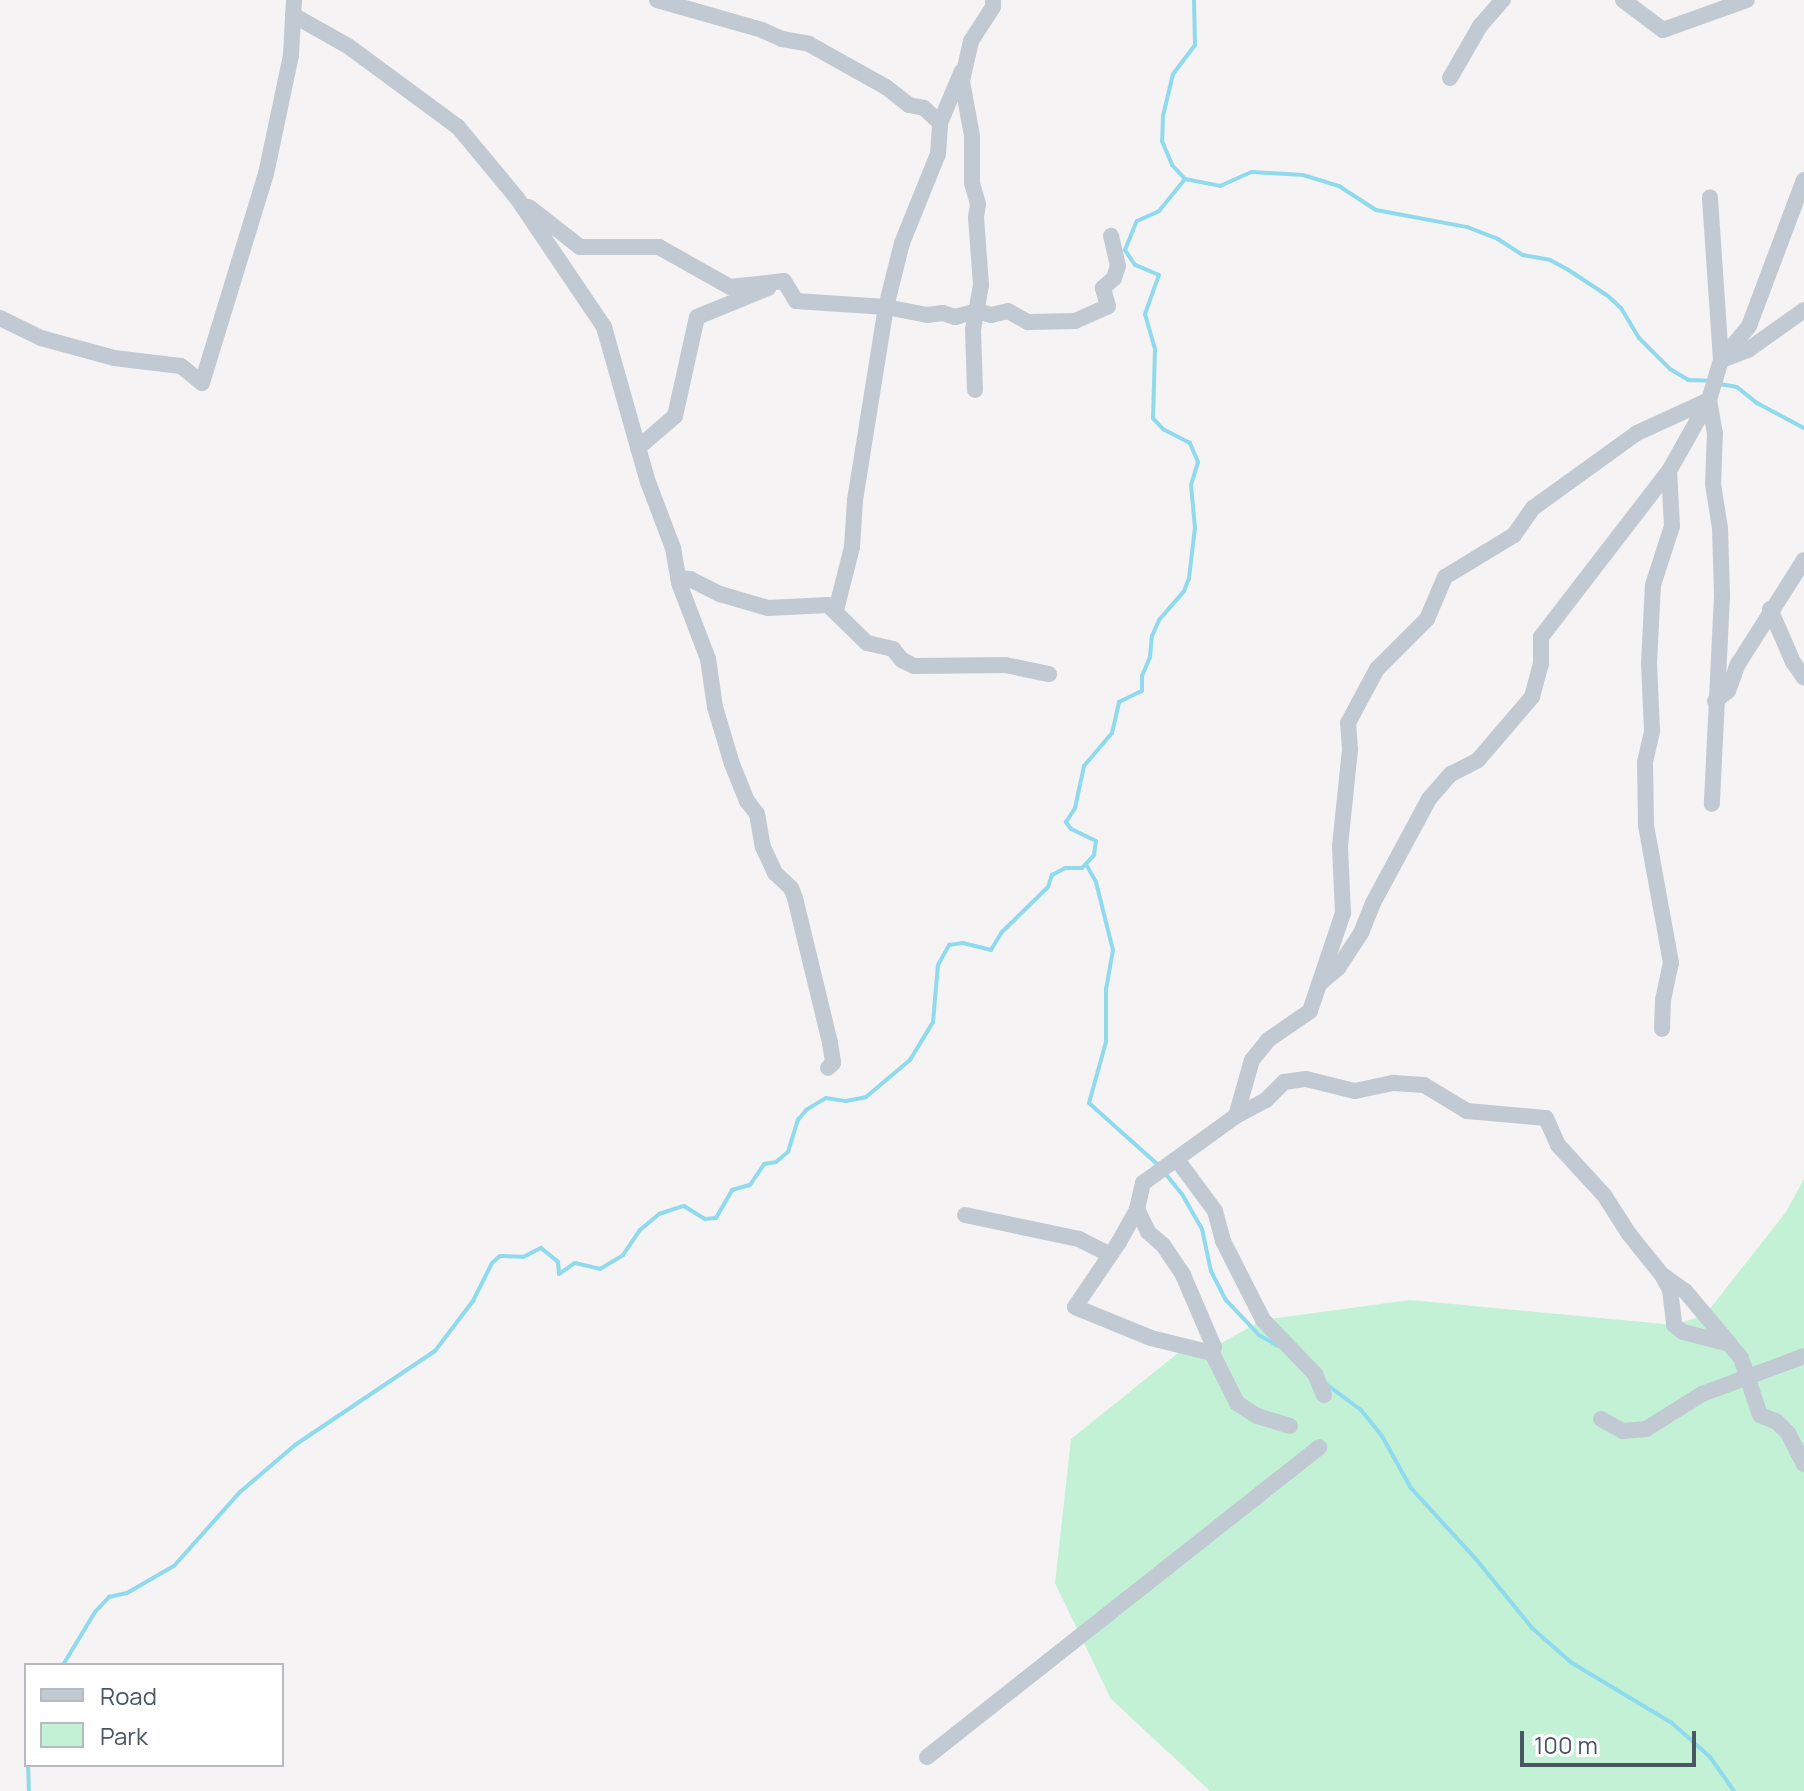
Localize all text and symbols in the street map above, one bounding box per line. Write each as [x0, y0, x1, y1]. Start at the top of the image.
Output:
legend [24, 1663, 284, 1767]
text: Road [100, 1679, 157, 1712]
scale bar [1524, 1715, 1700, 1765]
text: Park [100, 1719, 148, 1752]
text: 100 m [1534, 1728, 1598, 1761]

